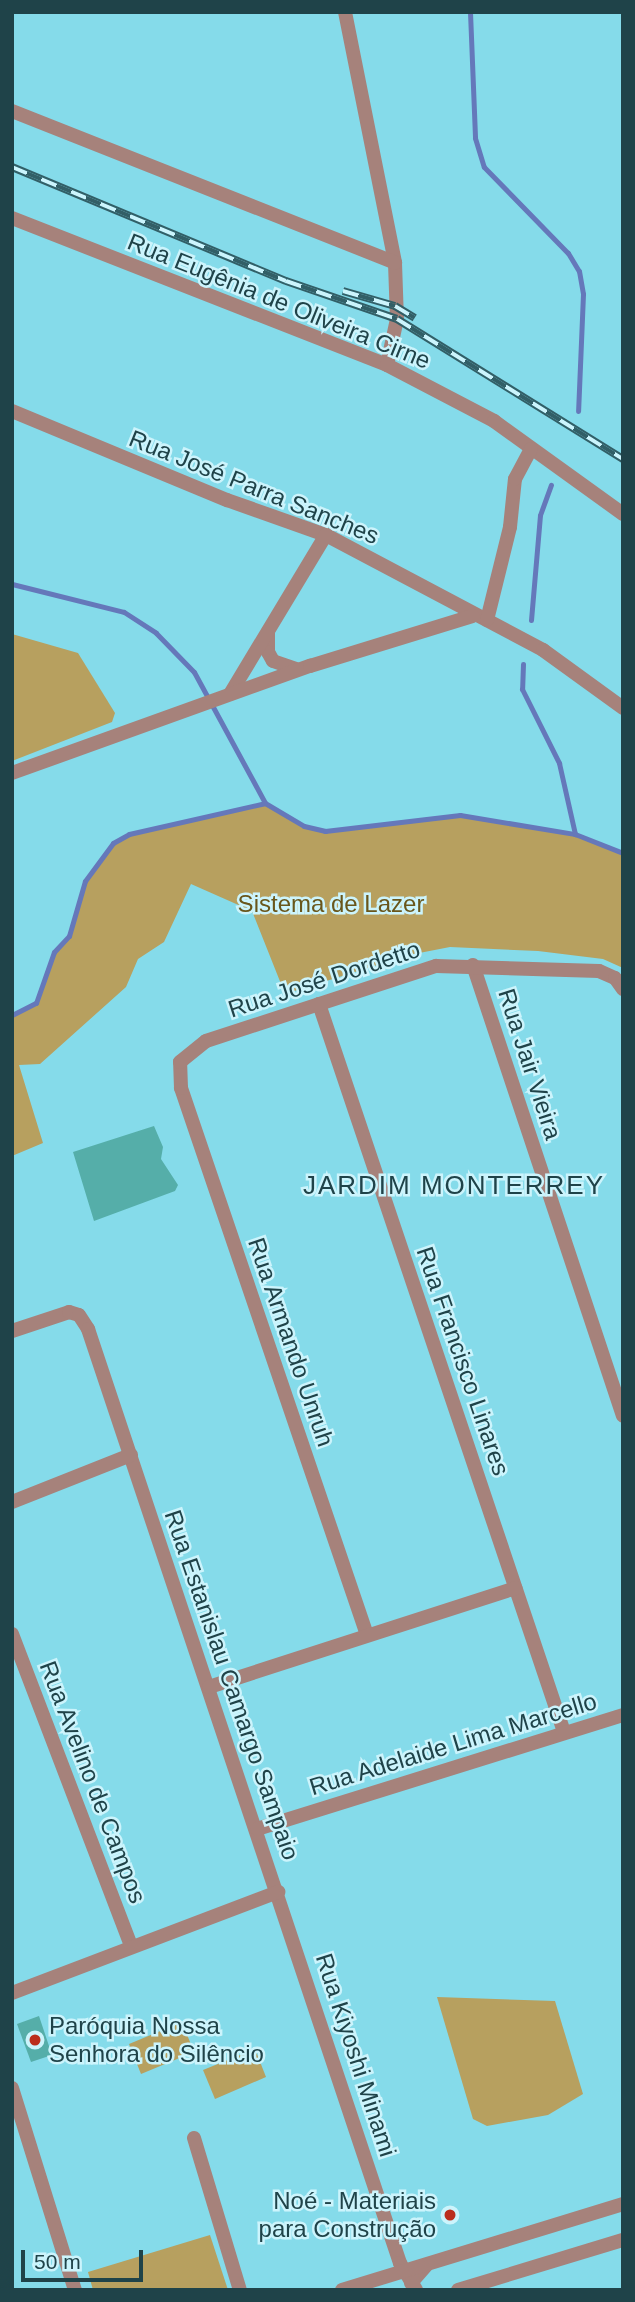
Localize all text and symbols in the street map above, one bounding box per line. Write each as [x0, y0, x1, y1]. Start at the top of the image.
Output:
street label: Rua Eugênia de Oliveira Cirne [123, 227, 435, 375]
street label: Rua José Parra Sanches [125, 424, 383, 550]
park label: Sistema de Lazer [238, 890, 424, 918]
street label: Rua José Dordetto [224, 934, 424, 1024]
street label: Rua Jair Vieira [492, 985, 568, 1143]
district label: JARDIM MONTERREY [305, 1170, 603, 1202]
street label: Rua Armando Unruh [242, 1233, 340, 1451]
street label: Rua Francisco Linares [410, 1243, 516, 1479]
street label: Rua Estanislau Camargo Sampaio [158, 1506, 306, 1864]
street label: Rua Avelino de Campos [33, 1656, 153, 1908]
street label: Rua Adelaide Lima Marcello [305, 1686, 601, 1802]
street label: Rua Kiyoshi Minami [310, 1950, 402, 2160]
place label: Paróquia Nossa Senhora do Silêncio [49, 2012, 264, 2068]
marker: Paróquia Nossa Senhora do Silêncio [27, 2032, 43, 2048]
place label: Noé - Materiais para Construção [259, 2187, 436, 2243]
marker: Noé - Materiais para Construção [442, 2207, 458, 2223]
scale bar [24, 2236, 147, 2280]
text: 50 m [34, 2250, 81, 2273]

